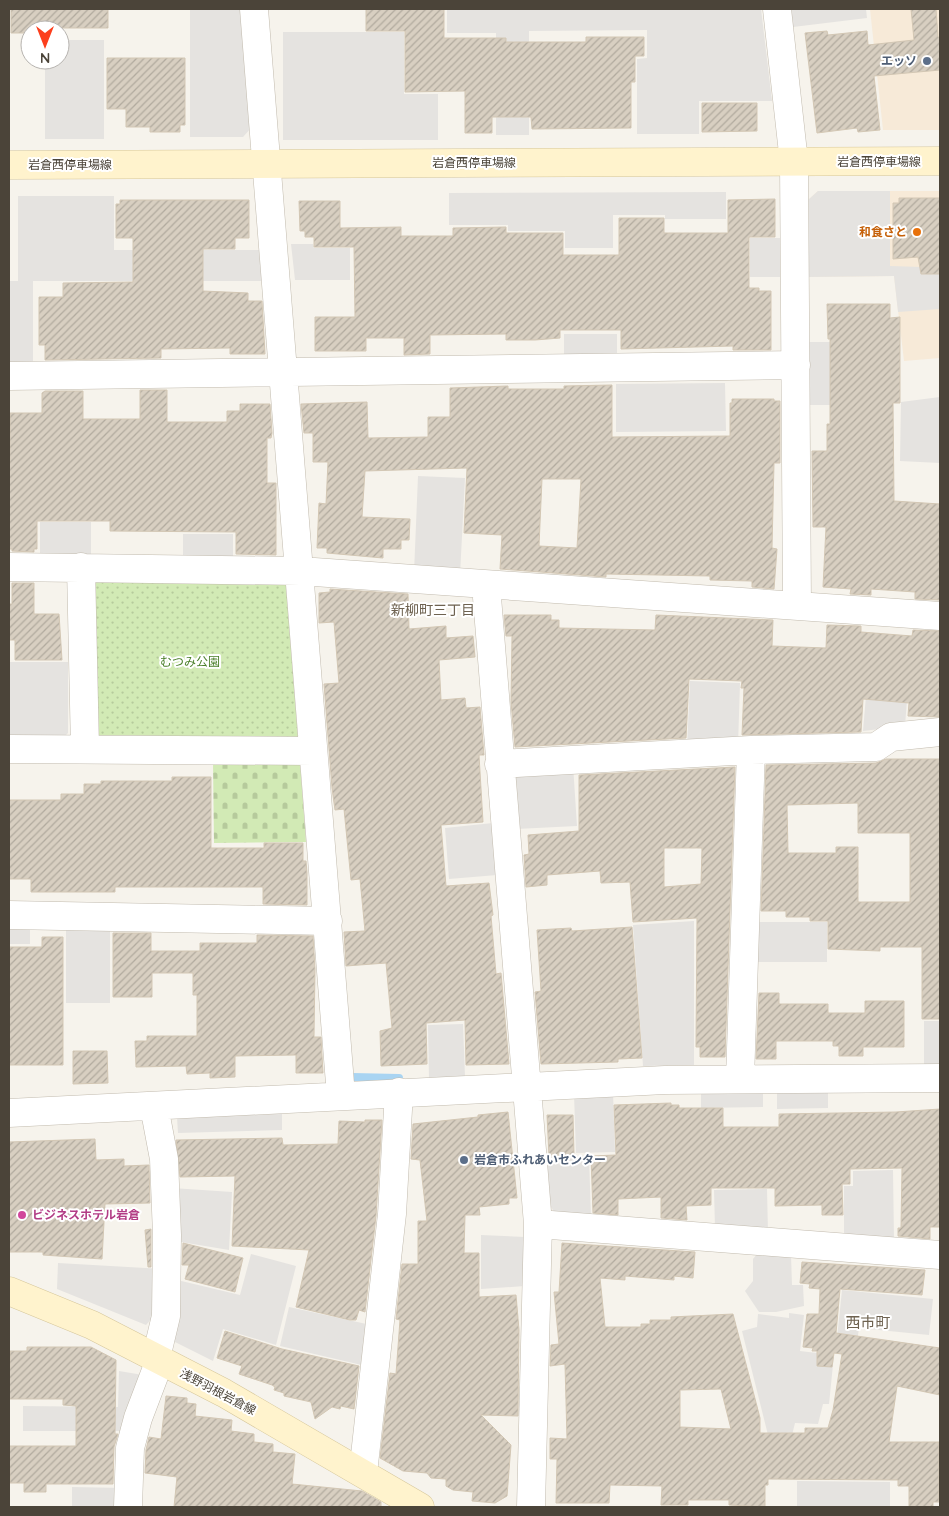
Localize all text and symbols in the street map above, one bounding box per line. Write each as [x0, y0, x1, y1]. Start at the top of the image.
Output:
north arrow [20, 20, 70, 70]
text: N [40, 49, 50, 67]
place label: エッソ [881, 53, 917, 68]
marker: エッソ [921, 55, 933, 67]
street label: 岩倉西停車場線 [837, 154, 921, 169]
street label: 岩倉西停車場線 [432, 155, 516, 170]
street label: 岩倉西停車場線 [28, 157, 112, 172]
place label: 和食さと [859, 224, 907, 239]
marker: 和食さと [911, 226, 923, 238]
district label: 新柳町三丁目 [391, 601, 475, 619]
park label: むつみ公園 [160, 654, 220, 669]
place label: 岩倉市ふれあいセンター [474, 1152, 606, 1167]
marker: 岩倉市ふれあいセンター [458, 1154, 470, 1166]
place label: ビジネスホテル岩倉 [32, 1207, 140, 1222]
marker: ビジネスホテル岩倉 [16, 1209, 28, 1221]
district label: 西市町 [845, 1313, 891, 1332]
street label: 浅野羽根岩倉線 [178, 1365, 259, 1418]

